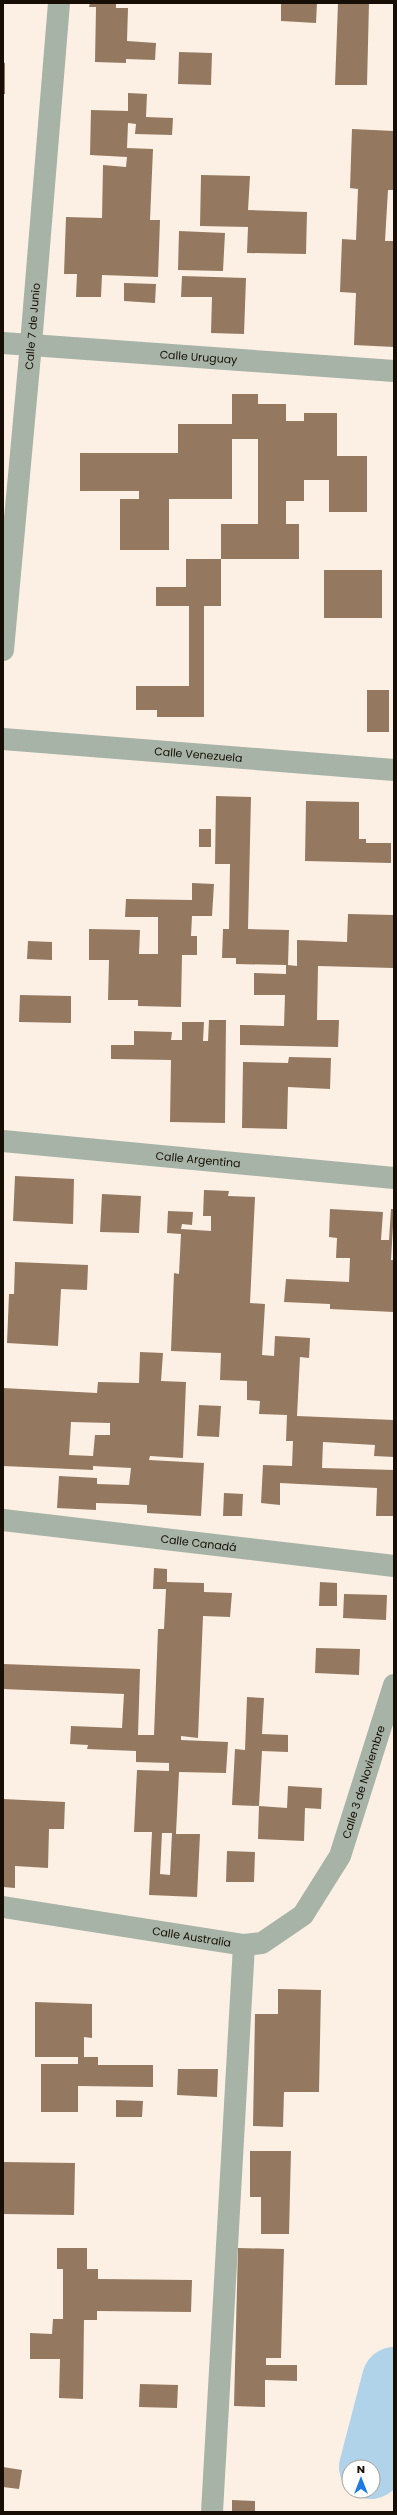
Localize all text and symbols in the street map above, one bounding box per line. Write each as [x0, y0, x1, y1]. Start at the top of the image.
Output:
street label: Calle 7 de Junio [21, 282, 44, 370]
street label: Calle Uruguay [159, 346, 239, 368]
street label: Calle Venezuela [154, 743, 243, 766]
street label: Calle Argentina [155, 1147, 241, 1171]
street label: Calle Canadá [160, 1531, 238, 1555]
street label: Calle 3 de Noviembre [338, 1723, 389, 1841]
street label: Calle Australia [151, 1923, 232, 1951]
north arrow [341, 2459, 381, 2499]
text: N [357, 2461, 365, 2477]

